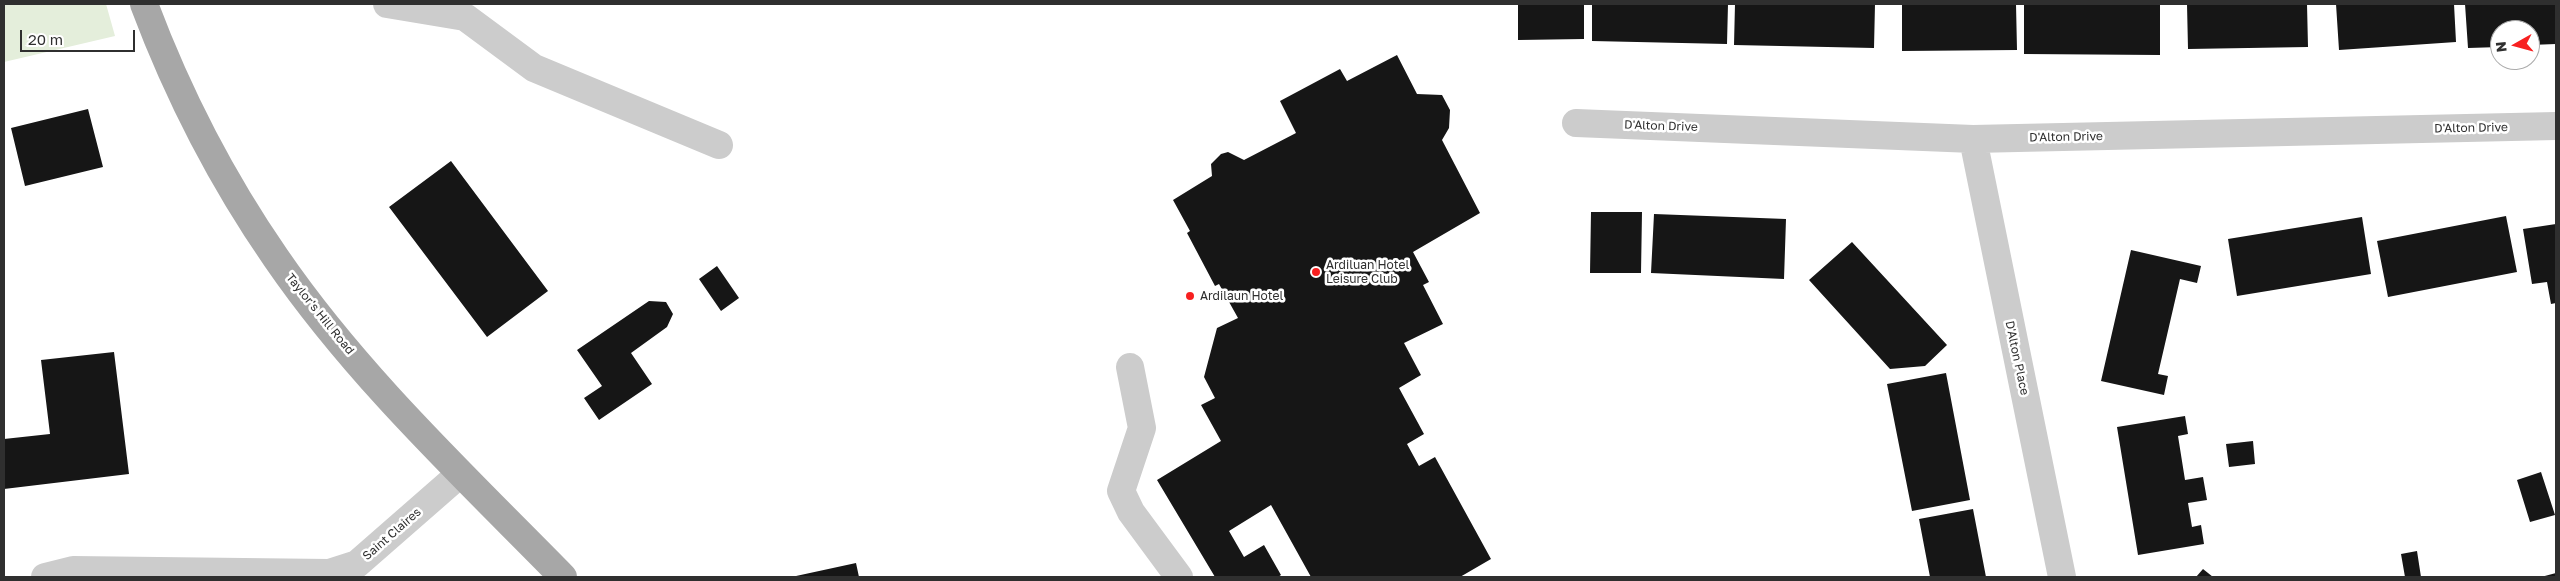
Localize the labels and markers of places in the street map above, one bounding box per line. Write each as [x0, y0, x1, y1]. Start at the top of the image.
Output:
place label: Ardiluan Hotel Leisure Club [1326, 258, 1409, 286]
marker: Ardiluan Hotel Leisure Club [1310, 266, 1322, 278]
place label: Ardilaun Hotel [1200, 289, 1283, 303]
marker: Ardilaun Hotel [1184, 290, 1196, 302]

